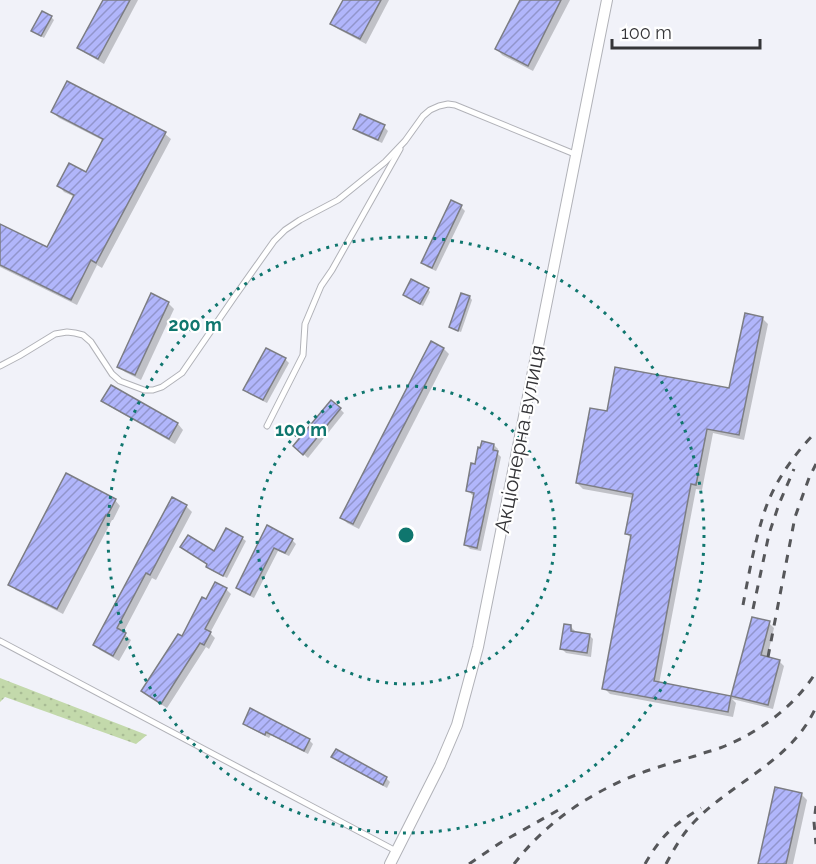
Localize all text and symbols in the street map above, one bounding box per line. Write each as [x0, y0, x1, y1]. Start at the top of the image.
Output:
scale bar [612, 12, 760, 50]
text: 100 m [621, 22, 672, 43]
text: 200 m [168, 314, 222, 335]
street label: Акціонерна вулиця [489, 343, 550, 535]
text: 100 m [275, 419, 327, 440]
centre of rings [396, 525, 416, 545]

